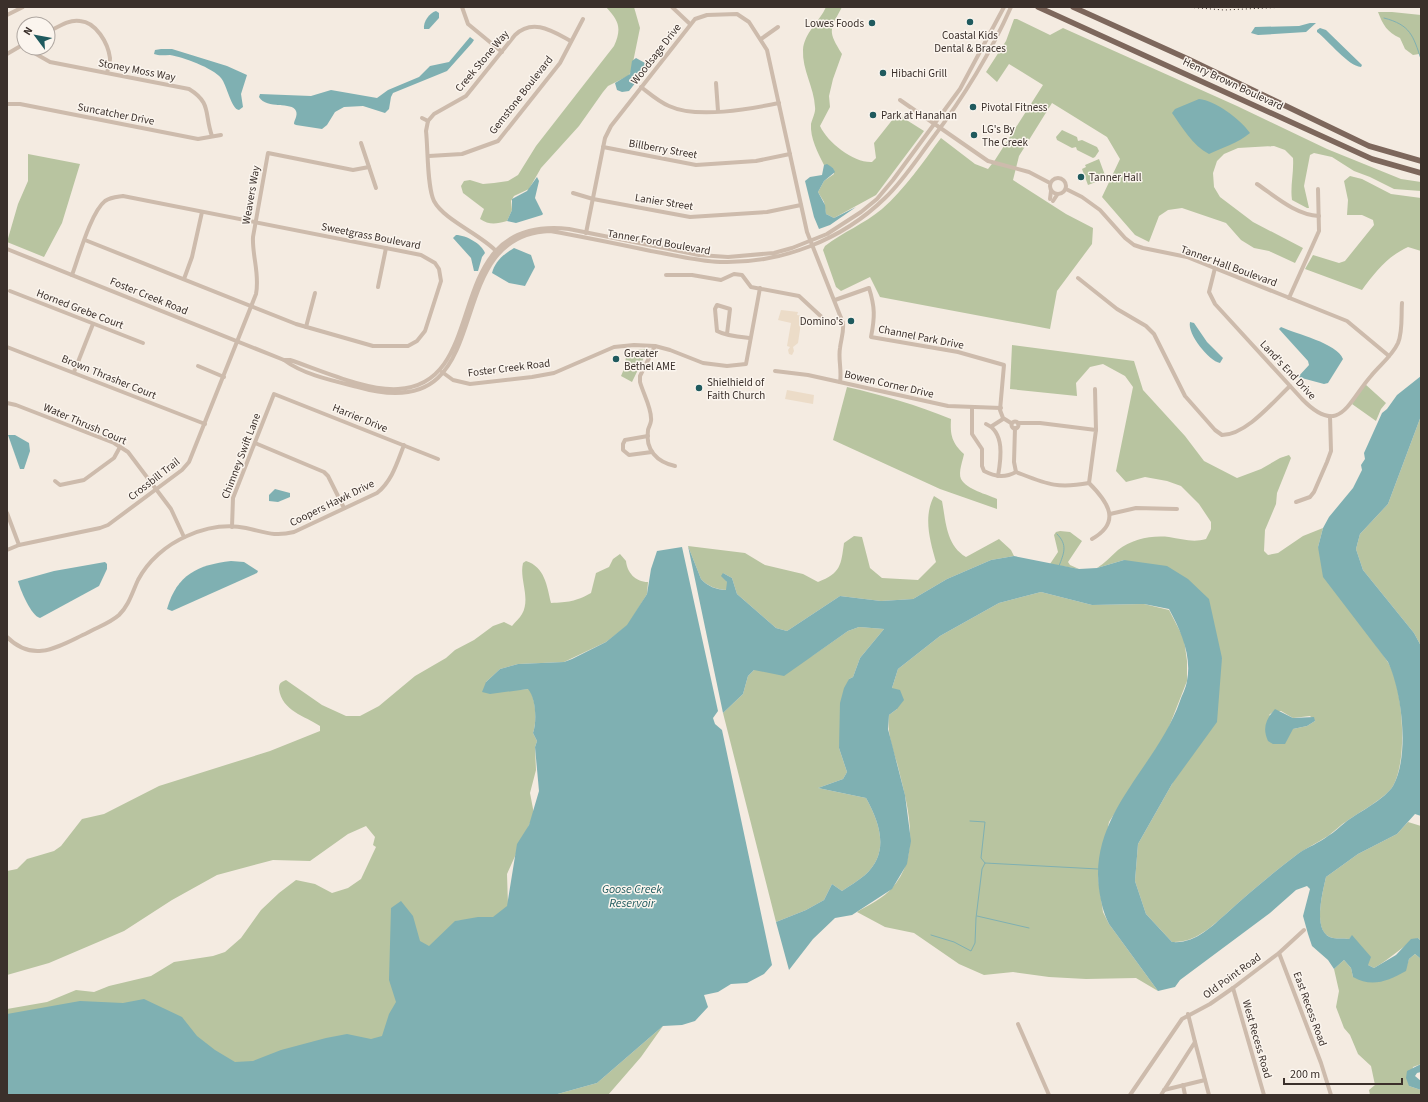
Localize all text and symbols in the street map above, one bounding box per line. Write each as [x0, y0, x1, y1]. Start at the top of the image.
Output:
north arrow [16, 16, 56, 56]
place label: Lowes Foods [805, 16, 864, 31]
marker: Coastal Kids Dental & Braces [965, 17, 975, 27]
marker: Lowes Foods [867, 18, 877, 28]
street label: Woodsage Drive [627, 20, 685, 88]
text: N [20, 24, 36, 38]
street label: Creek Stone Way [452, 27, 512, 95]
place label: Coastal Kids Dental & Braces [934, 28, 1006, 56]
street label: Gemstone Boulevard [486, 53, 556, 137]
street label: Henry Brown Boulevard [1180, 54, 1286, 114]
street label: Stoney Moss Way [97, 55, 177, 85]
place label: Hibachi Grill [891, 66, 947, 81]
marker: Hibachi Grill [878, 68, 888, 78]
street label: Suncatcher Drive [76, 99, 156, 129]
place label: Pivotal Fitness [981, 100, 1048, 115]
marker: Pivotal Fitness [968, 102, 978, 112]
place label: Park at Hanahan [881, 108, 957, 123]
marker: Park at Hanahan [868, 110, 878, 120]
place label: LG's By The Creek [982, 122, 1028, 150]
marker: LG's By The Creek [969, 130, 979, 140]
street label: Billberry Street [628, 136, 699, 162]
street label: Weavers Way [238, 164, 264, 226]
place label: Tanner Hall [1089, 170, 1142, 185]
marker: Tanner Hall [1076, 172, 1086, 182]
street label: Lanier Street [634, 190, 694, 214]
street label: Sweetgrass Boulevard [320, 219, 422, 253]
street label: Tanner Ford Boulevard [606, 226, 712, 258]
street label: Tanner Hall Boulevard [1179, 242, 1279, 290]
street label: Foster Creek Road [108, 274, 190, 318]
street label: Horned Grebe Court [34, 285, 126, 333]
place label: Domino's [800, 314, 843, 329]
marker: Domino's [846, 316, 856, 326]
street label: Channel Park Drive [877, 321, 966, 353]
street label: Land's End Drive [1256, 337, 1320, 403]
place label: Greater Bethel AME [624, 346, 676, 374]
street label: Brown Thrasher Court [59, 351, 159, 403]
marker: Greater Bethel AME [611, 354, 621, 364]
street label: Foster Creek Road [467, 356, 551, 380]
street label: Bowen Corner Drive [843, 366, 936, 402]
place label: Shielhield of Faith Church [707, 375, 765, 403]
marker: Shielhield of Faith Church [694, 383, 704, 393]
street label: Water Thrush Court [41, 400, 129, 448]
street label: Harrier Drive [330, 400, 390, 436]
street label: Chimney Swift Lane [218, 411, 264, 501]
street label: Crossbill Trail [125, 454, 183, 504]
street label: Coopers Hawk Drive [287, 476, 377, 530]
water label: Goose Creek Reservoir [602, 881, 662, 912]
street label: Old Point Road [1200, 950, 1264, 1002]
street label: East Recess Road [1290, 970, 1330, 1048]
street label: West Recess Road [1239, 998, 1275, 1080]
scale bar [1284, 1060, 1402, 1086]
text: 200 m [1290, 1066, 1320, 1083]

